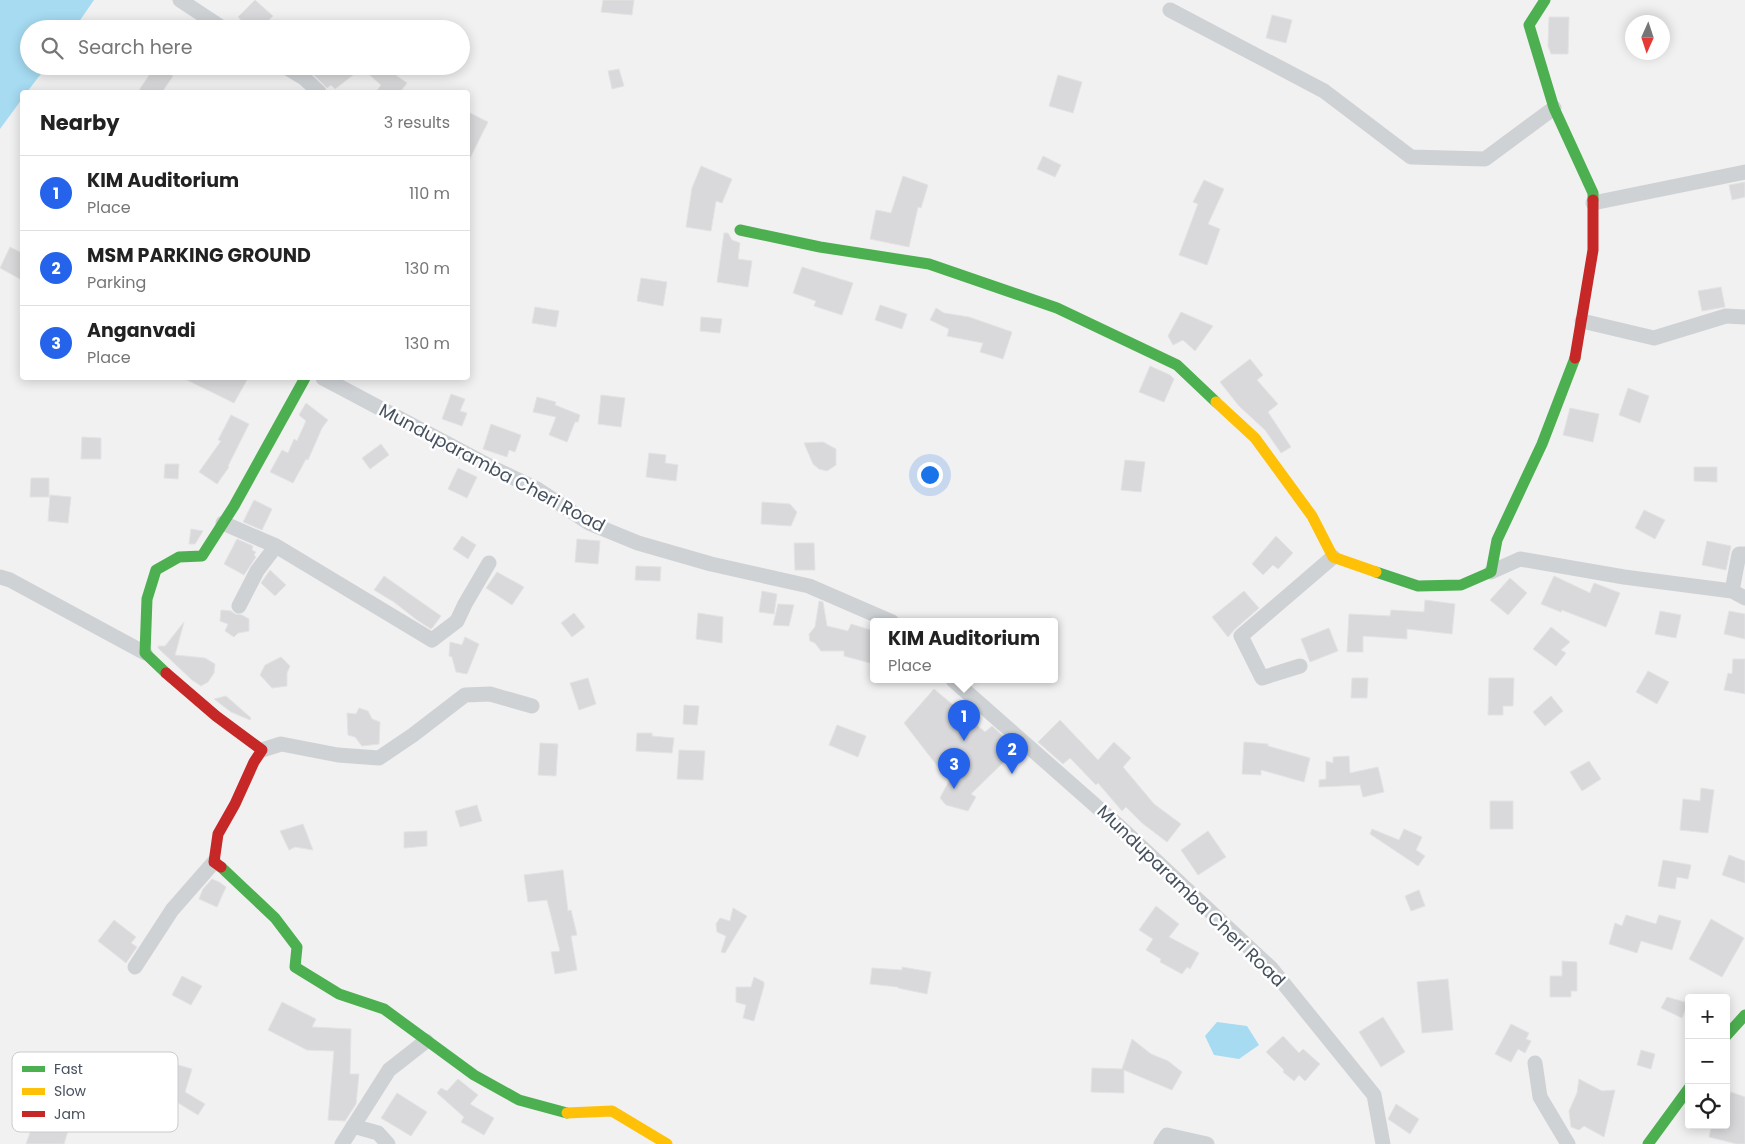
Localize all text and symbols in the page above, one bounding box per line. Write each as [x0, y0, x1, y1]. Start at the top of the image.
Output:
north arrow [1625, 15, 1670, 60]
search box [20, 20, 470, 75]
icon: search [38, 34, 66, 62]
text: Search here [78, 34, 192, 61]
text: Nearby [40, 108, 120, 137]
text: 3 results [384, 111, 450, 134]
text: KIM Auditorium [87, 167, 239, 194]
text: 1 [53, 182, 59, 205]
text: 110 m [409, 182, 450, 205]
text: Place [87, 196, 131, 219]
text: MSM PARKING GROUND [87, 242, 311, 269]
text: 2 [51, 257, 61, 280]
text: 130 m [405, 257, 450, 280]
text: Parking [87, 271, 146, 294]
text: Anganvadi [87, 317, 196, 344]
text: 3 [51, 332, 61, 355]
text: 130 m [405, 332, 450, 355]
text: Place [87, 346, 131, 369]
street label: Munduparamba Cheri Road [375, 397, 610, 538]
your location [917, 462, 943, 488]
popup [870, 618, 1058, 683]
text: KIM Auditorium [888, 625, 1040, 652]
text: Place [888, 654, 932, 677]
pin: 1 [948, 700, 980, 741]
pin: 2 [996, 733, 1028, 774]
pin: 3 [938, 748, 970, 789]
street label: Munduparamba Cheri Road [1092, 799, 1291, 992]
map controls [1685, 994, 1730, 1129]
button: + [1685, 994, 1730, 1039]
button: − [1685, 1039, 1730, 1084]
legend [12, 1052, 178, 1132]
text: Fast [54, 1059, 83, 1079]
text: Slow [54, 1081, 87, 1101]
button: locate [1685, 1084, 1730, 1129]
text: Jam [54, 1104, 85, 1124]

